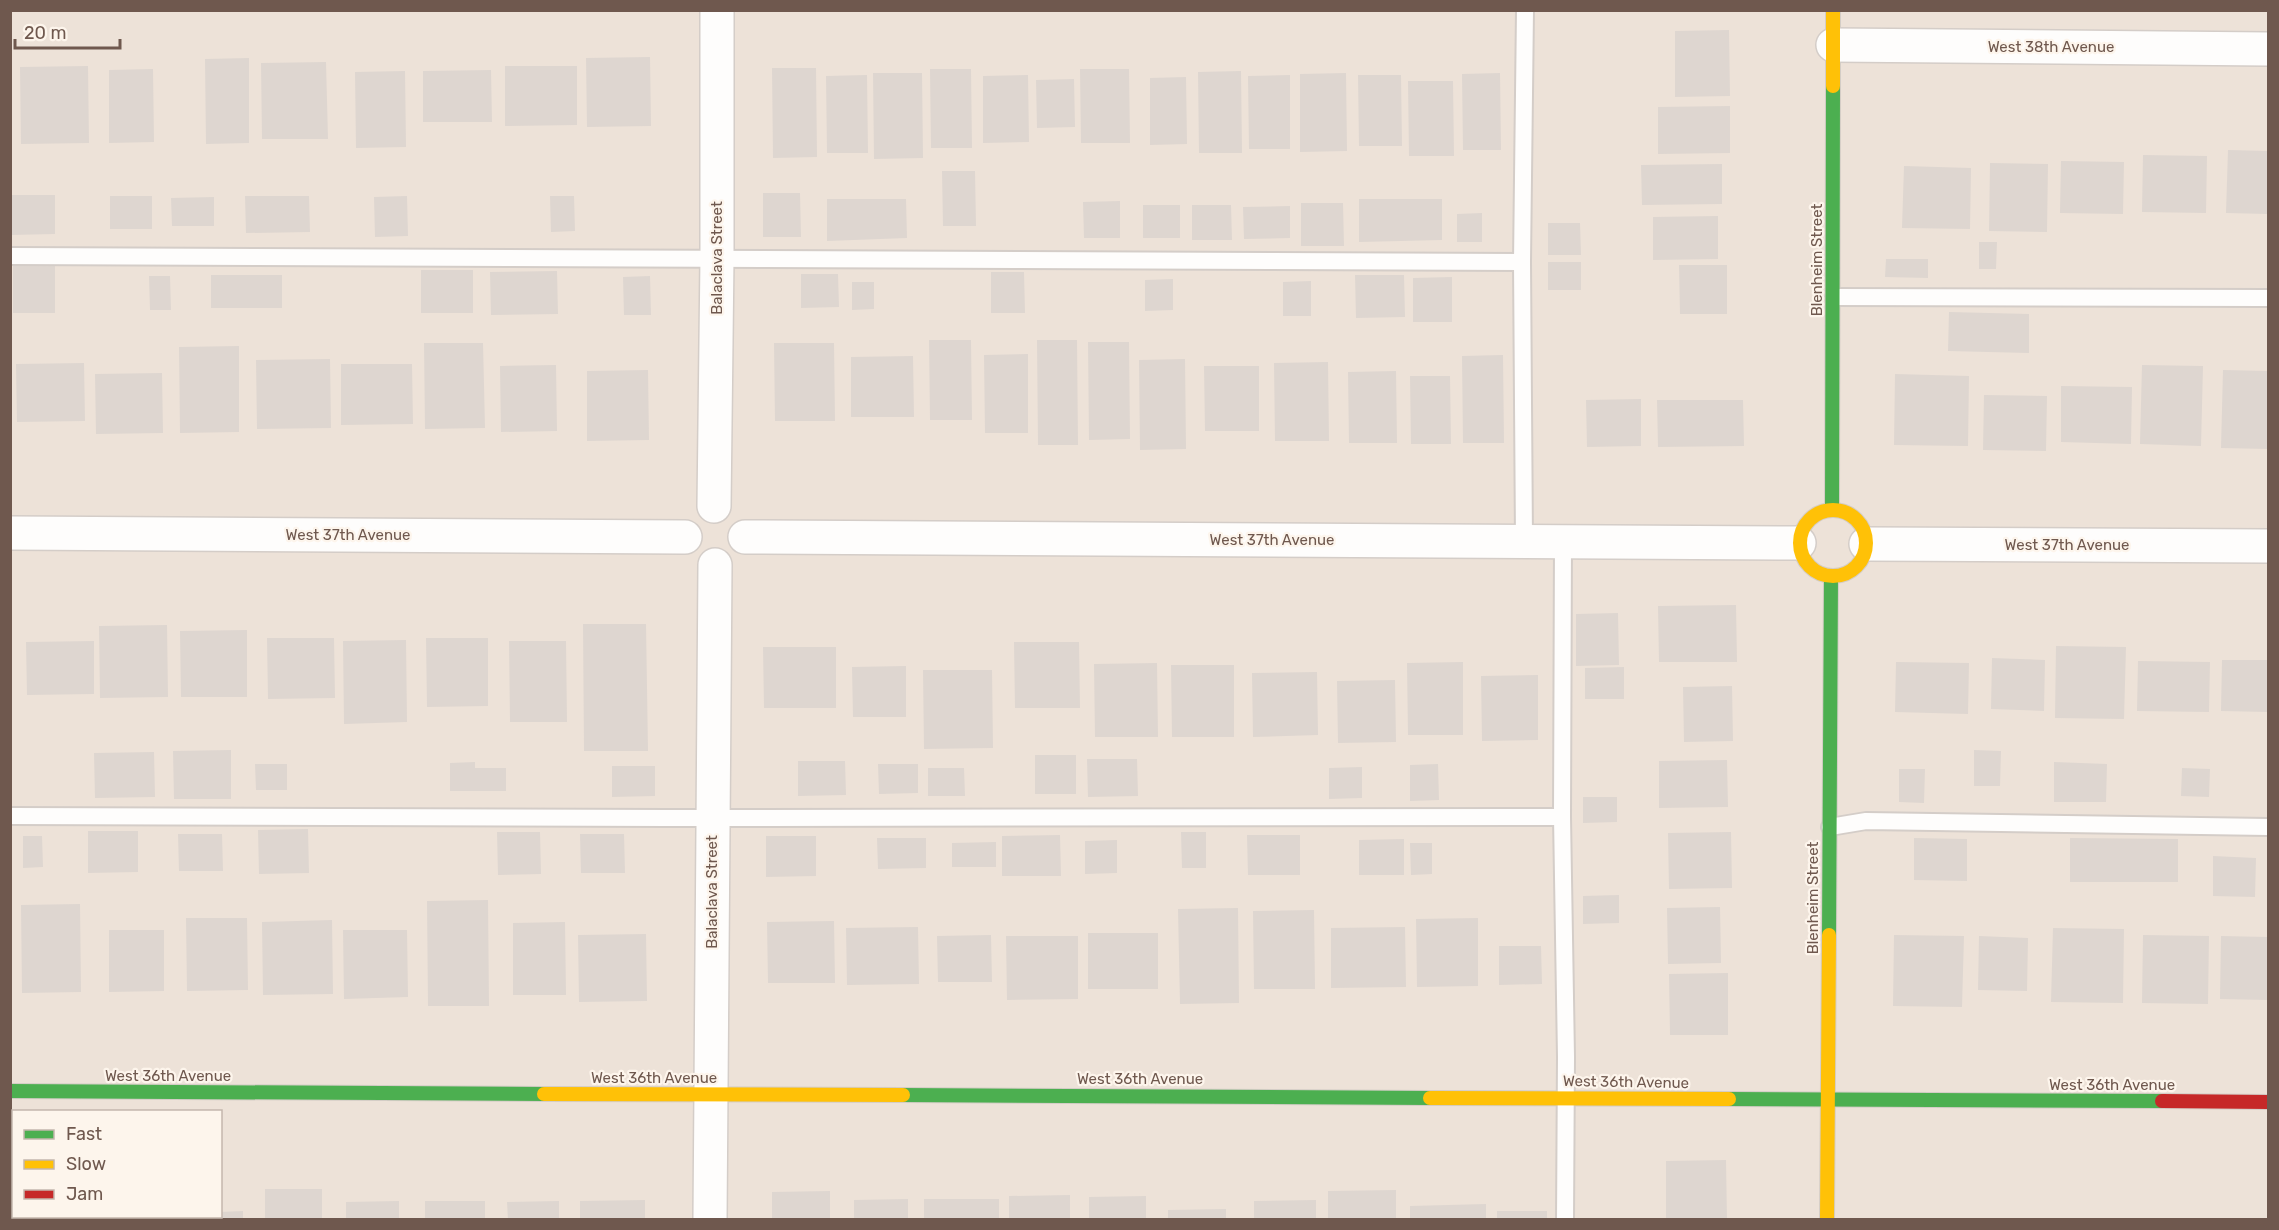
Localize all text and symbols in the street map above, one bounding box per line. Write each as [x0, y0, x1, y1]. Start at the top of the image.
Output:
scale bar [15, 12, 120, 50]
text: 20 m [24, 22, 66, 44]
street label: West 38th Avenue [1988, 38, 2114, 56]
street label: Balaclava Street [708, 201, 726, 315]
street label: Blenheim Street [1808, 204, 1826, 316]
street label: West 37th Avenue [286, 526, 410, 544]
street label: West 37th Avenue [1210, 531, 1334, 549]
street label: West 37th Avenue [2005, 536, 2129, 554]
street label: Balaclava Street [703, 835, 721, 949]
street label: Blenheim Street [1804, 842, 1822, 954]
street label: West 36th Avenue [105, 1067, 231, 1085]
street label: West 36th Avenue [591, 1069, 717, 1087]
street label: West 36th Avenue [1077, 1070, 1203, 1088]
street label: West 36th Avenue [1563, 1072, 1689, 1092]
street label: West 36th Avenue [2049, 1076, 2175, 1094]
legend [12, 1110, 222, 1218]
text: Fast [66, 1123, 102, 1145]
text: Slow [66, 1153, 106, 1175]
text: Jam [66, 1183, 103, 1205]

